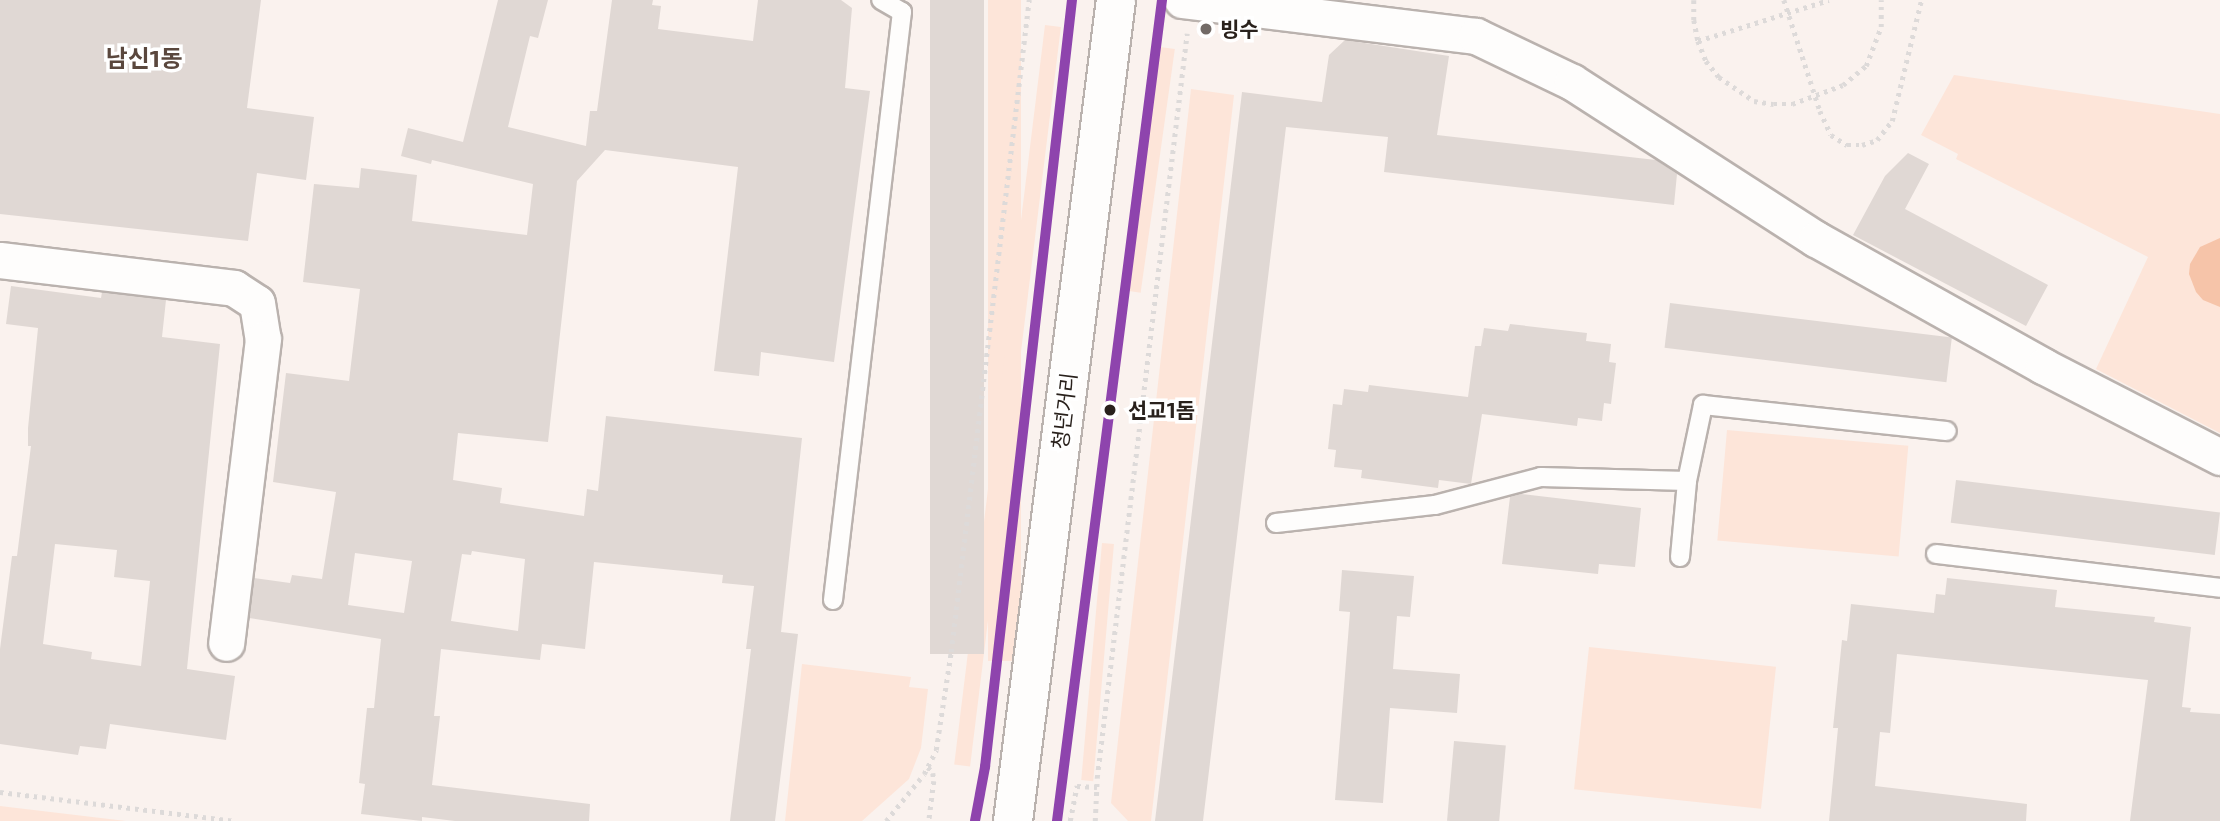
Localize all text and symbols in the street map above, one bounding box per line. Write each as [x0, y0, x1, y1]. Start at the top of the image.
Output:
place label: 빙수 [1220, 16, 1259, 42]
marker: 빙수 [1198, 21, 1214, 37]
district label: 남신1동 [106, 44, 182, 72]
street label: 청년거리 [1047, 371, 1081, 451]
place label: 선교1돔 [1128, 397, 1195, 423]
marker: 선교1돔 [1098, 398, 1122, 422]

